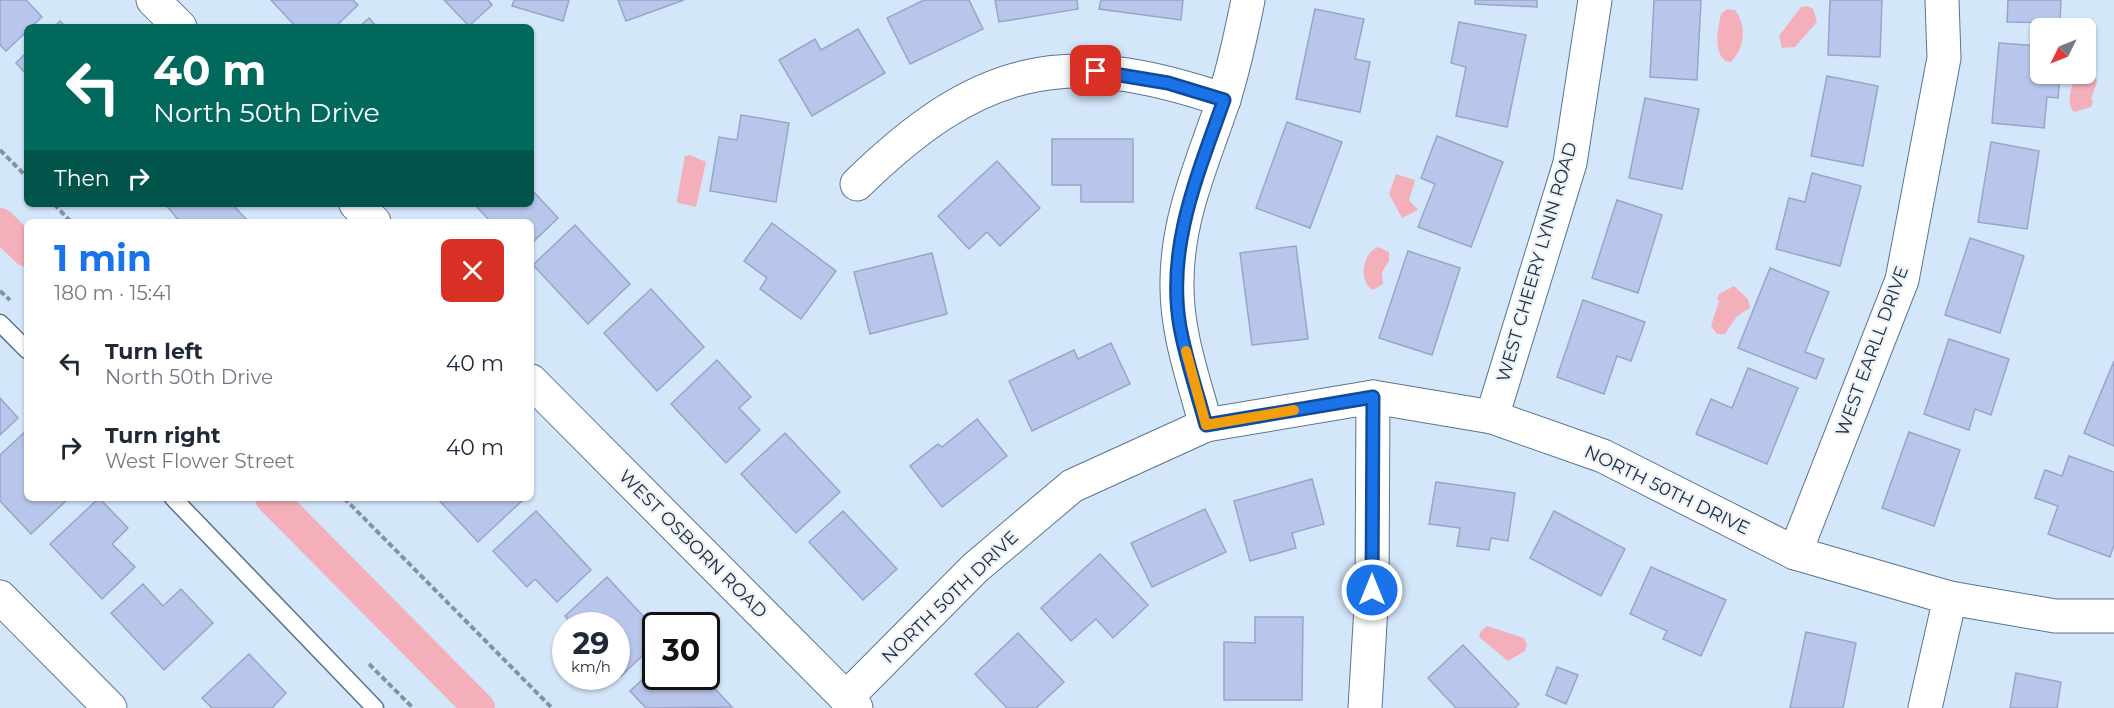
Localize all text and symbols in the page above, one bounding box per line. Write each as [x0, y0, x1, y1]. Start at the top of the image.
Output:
north arrow [2030, 18, 2096, 84]
map controls [2030, 18, 2096, 84]
text: 40 m [153, 44, 266, 96]
pin [1070, 45, 1121, 96]
icon: left [54, 48, 132, 126]
icon: arrive [1079, 54, 1112, 87]
text: North 50th Drive [153, 96, 380, 129]
street label: WEST CHEERY LYNN ROAD [1492, 140, 1582, 384]
icon: right [122, 162, 155, 195]
text: Then [54, 165, 110, 192]
text: 1 min [54, 236, 152, 280]
button: close [441, 239, 504, 302]
street label: WEST EARLL DRIVE [1831, 263, 1913, 439]
text: 180 m · 15:41 [54, 281, 172, 305]
text: Turn left [105, 338, 203, 365]
icon: left [54, 347, 87, 380]
text: 40 m [446, 350, 504, 377]
text: North 50th Drive [105, 365, 273, 389]
text: Turn right [105, 422, 220, 449]
icon: right [54, 431, 87, 464]
text: 40 m [446, 434, 504, 461]
street label: NORTH 50TH DRIVE [1581, 440, 1753, 540]
text: West Flower Street [105, 449, 295, 473]
street label: WEST OSBORN ROAD [614, 465, 772, 623]
street label: NORTH 50TH DRIVE [877, 526, 1023, 668]
position arrow [1340, 558, 1404, 622]
speed limit sign: 30 [642, 612, 720, 690]
text: 29 [573, 625, 609, 662]
text: km/h [571, 657, 611, 676]

